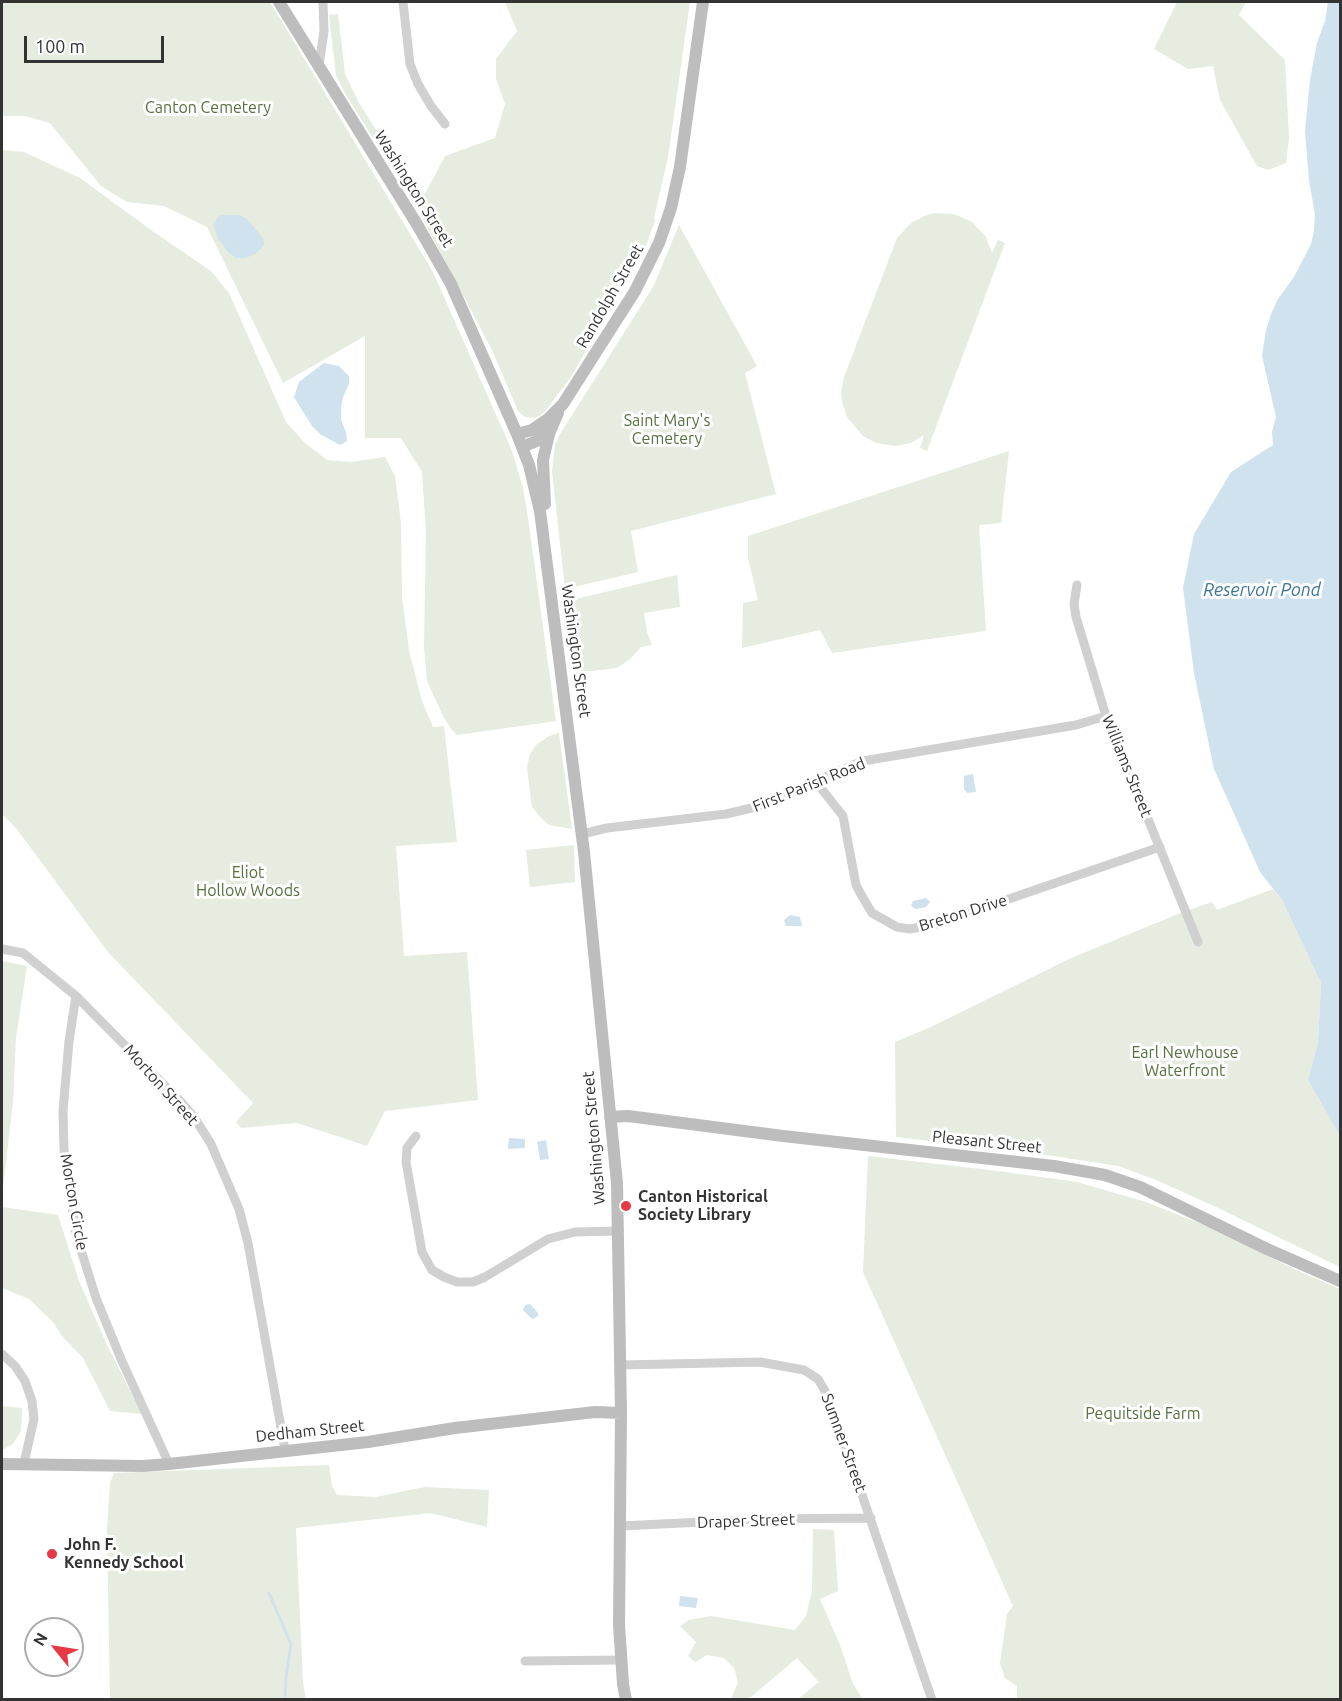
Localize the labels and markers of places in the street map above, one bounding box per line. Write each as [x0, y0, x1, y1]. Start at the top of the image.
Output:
place label: Canton Historical Society Library [638, 1187, 768, 1225]
marker: Canton Historical Society Library [619, 1199, 633, 1213]
place label: John F. Kennedy School [64, 1535, 184, 1573]
marker: John F. Kennedy School [45, 1547, 59, 1561]

